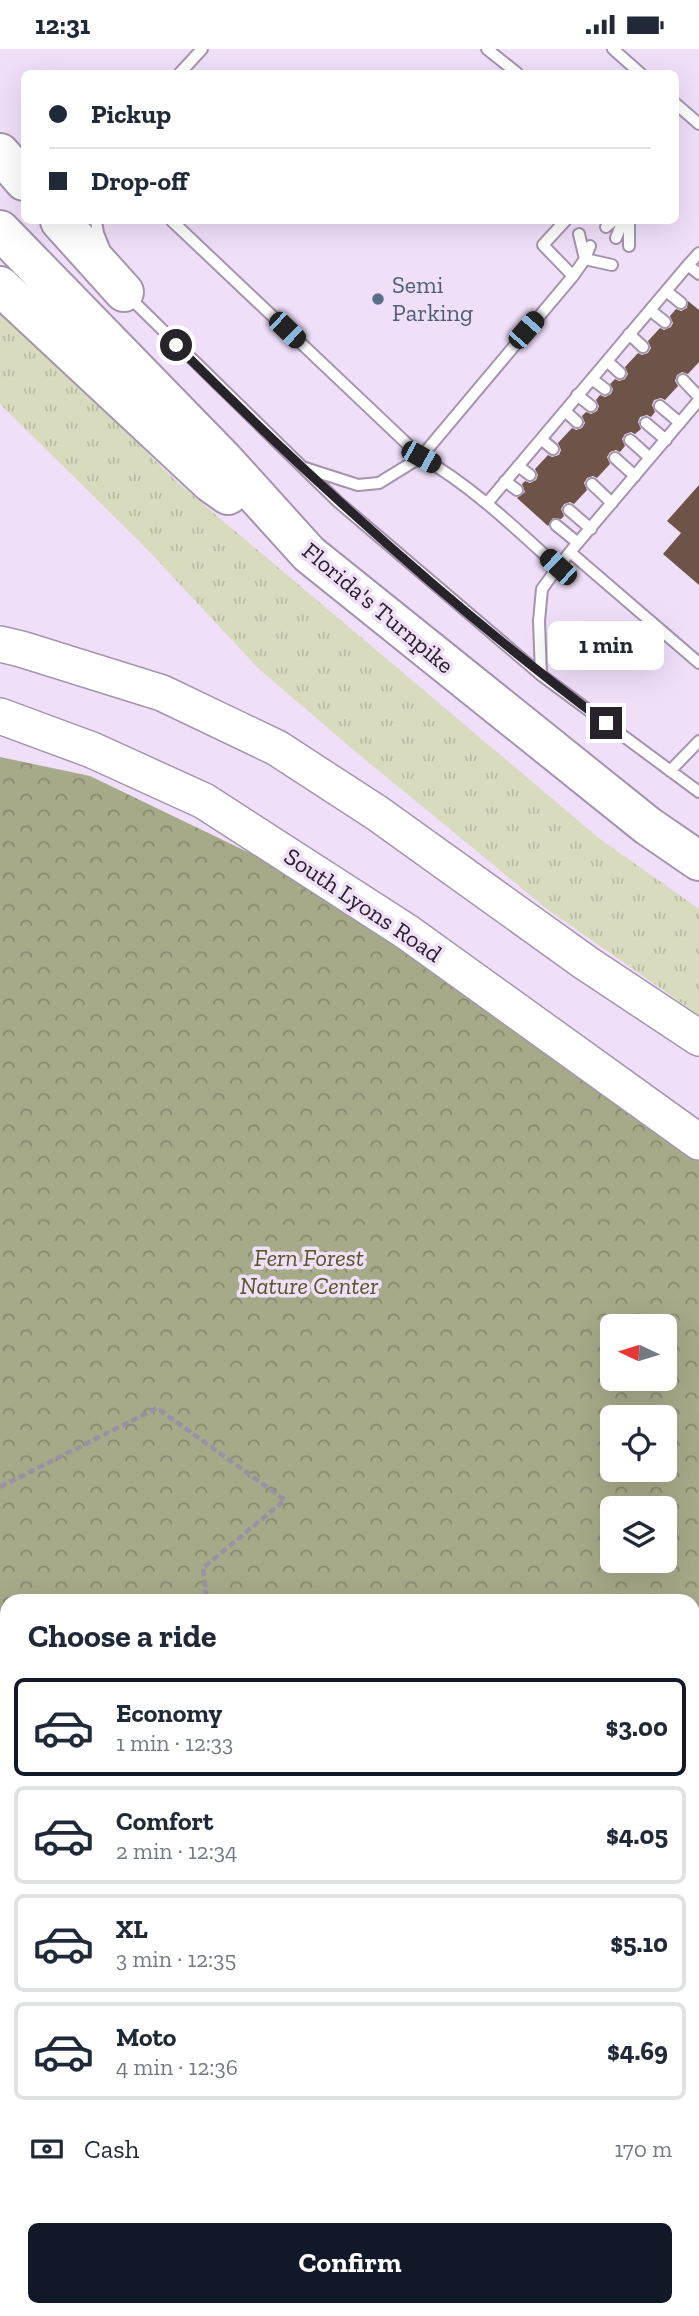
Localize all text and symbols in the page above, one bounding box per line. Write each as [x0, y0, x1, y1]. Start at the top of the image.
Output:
text: 12:31 [35, 9, 90, 41]
text: Pickup [91, 98, 171, 130]
text: Drop-off [91, 165, 188, 197]
place label: Semi Parking [392, 270, 473, 327]
marker: Semi Parking [370, 291, 386, 307]
car [505, 307, 548, 353]
car [265, 308, 310, 352]
route start [160, 329, 192, 361]
car [398, 438, 445, 476]
street label: Florida's Turnpike [297, 536, 460, 679]
car [536, 545, 581, 589]
callout: 1 min [548, 621, 664, 671]
text: 1 min [579, 631, 633, 659]
route end [590, 707, 622, 739]
street label: South Lyons Road [279, 841, 448, 968]
park label: Fern Forest Nature Center [240, 1243, 379, 1300]
north arrow [600, 1314, 677, 1391]
map controls [600, 1314, 677, 1573]
button: locate [600, 1405, 677, 1482]
button: layers [600, 1496, 677, 1573]
text: Choose a ride [28, 1617, 216, 1655]
icon: car [32, 1696, 95, 1759]
text: Economy [116, 1697, 222, 1729]
text: $3.00 [605, 1711, 668, 1743]
text: 1 min · 12:33 [116, 1729, 233, 1757]
icon: car [32, 1804, 95, 1867]
text: Comfort [116, 1805, 213, 1837]
text: $4.05 [606, 1819, 668, 1851]
text: 2 min · 12:34 [116, 1837, 238, 1865]
icon: car [32, 1912, 95, 1975]
text: XL [116, 1913, 148, 1945]
text: $5.10 [610, 1927, 668, 1959]
text: 3 min · 12:35 [116, 1945, 236, 1973]
icon: car [32, 2020, 95, 2083]
text: Moto [116, 2021, 176, 2053]
text: $4.69 [607, 2035, 668, 2067]
text: 4 min · 12:36 [116, 2053, 238, 2081]
icon: cash [28, 2130, 66, 2168]
text: Cash [84, 2133, 139, 2165]
text: 170 m [614, 2135, 672, 2163]
button: Confirm [28, 2223, 672, 2303]

